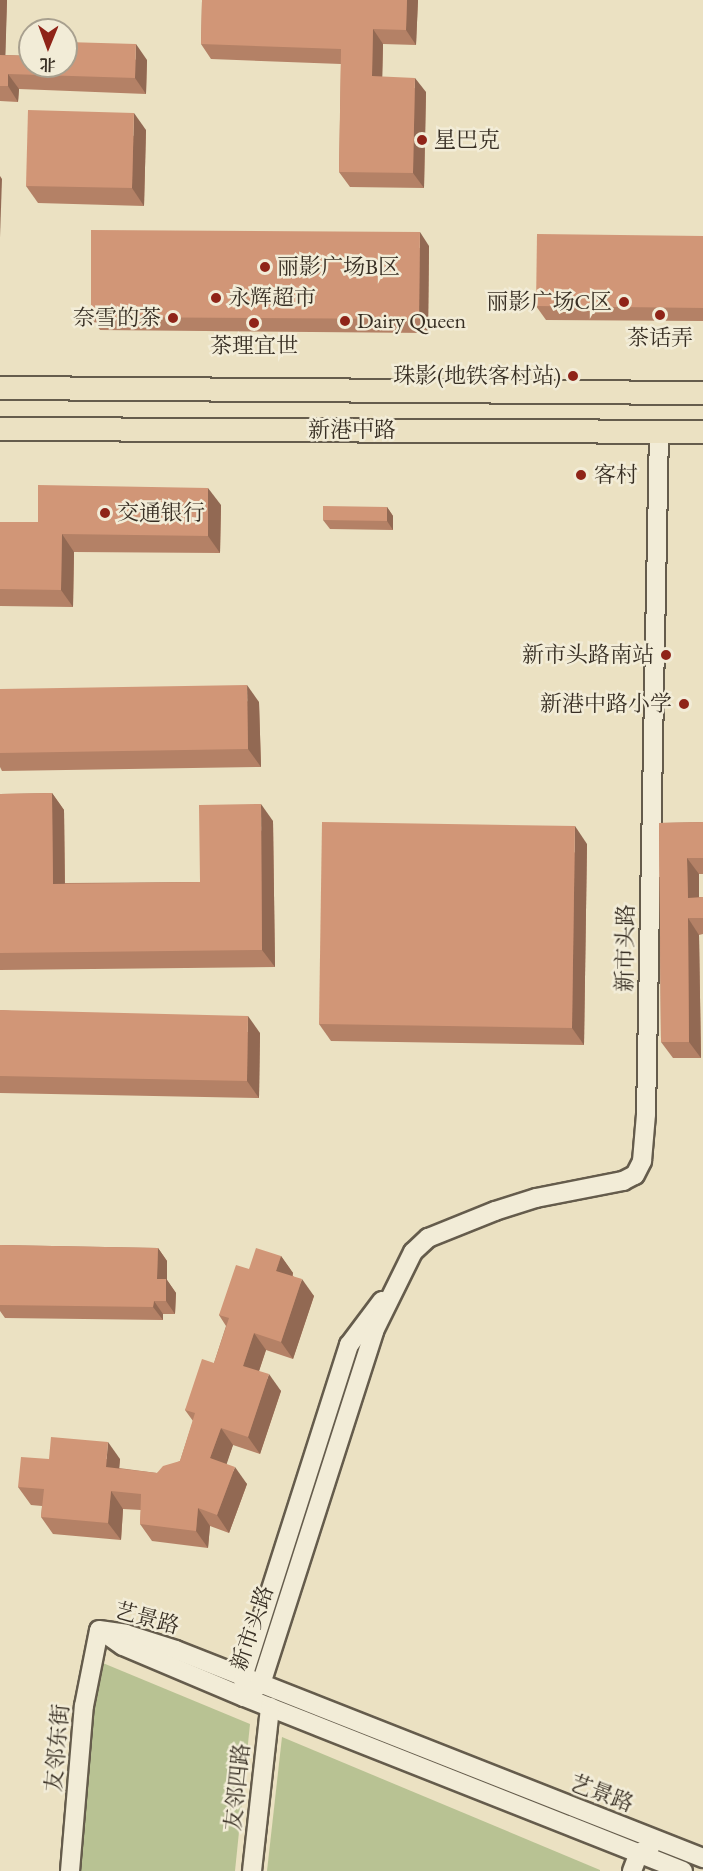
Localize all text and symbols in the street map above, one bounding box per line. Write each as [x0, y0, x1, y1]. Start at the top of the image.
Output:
north arrow [18, 18, 78, 78]
text: 北 [40, 54, 56, 75]
place label: 星巴克 [434, 127, 500, 153]
marker: 星巴克 [415, 133, 429, 147]
place label: 丽影广场B区 [277, 254, 400, 280]
marker: 丽影广场B区 [258, 260, 272, 274]
place label: 永辉超市 [228, 285, 316, 311]
place label: 丽影广场C区 [486, 289, 612, 315]
marker: 永辉超市 [209, 291, 223, 305]
marker: 丽影广场C区 [617, 295, 631, 309]
place label: 奈雪的茶 [73, 305, 161, 331]
place label: Dairy Queen [357, 308, 466, 334]
marker: 茶话弄 [653, 308, 667, 322]
marker: 奈雪的茶 [166, 311, 180, 325]
marker: Dairy Queen [338, 314, 352, 328]
marker: 茶理宜世 [247, 316, 261, 330]
place label: 茶话弄 [627, 325, 693, 351]
place label: 茶理宜世 [210, 333, 298, 359]
place label: 珠影(地铁客村站) [393, 363, 561, 389]
marker: 珠影(地铁客村站) [566, 369, 580, 383]
street label: 新港中路 [308, 417, 396, 443]
place label: 客村 [594, 462, 638, 488]
marker: 客村 [572, 466, 590, 484]
place label: 交通银行 [117, 500, 205, 526]
marker: 交通银行 [98, 506, 112, 520]
place label: 新市头路南站 [522, 642, 654, 668]
marker: 新市头路南站 [659, 648, 673, 662]
place label: 新港中路小学 [540, 691, 672, 717]
marker: 新港中路小学 [677, 697, 691, 711]
street label: 新市头路 [611, 904, 639, 992]
street label: 新市头路 [225, 1582, 279, 1674]
street label: 艺景路 [112, 1597, 182, 1639]
street label: 友邻东街 [40, 1703, 74, 1793]
street label: 友邻四路 [219, 1742, 255, 1832]
street label: 艺景路 [566, 1769, 638, 1817]

